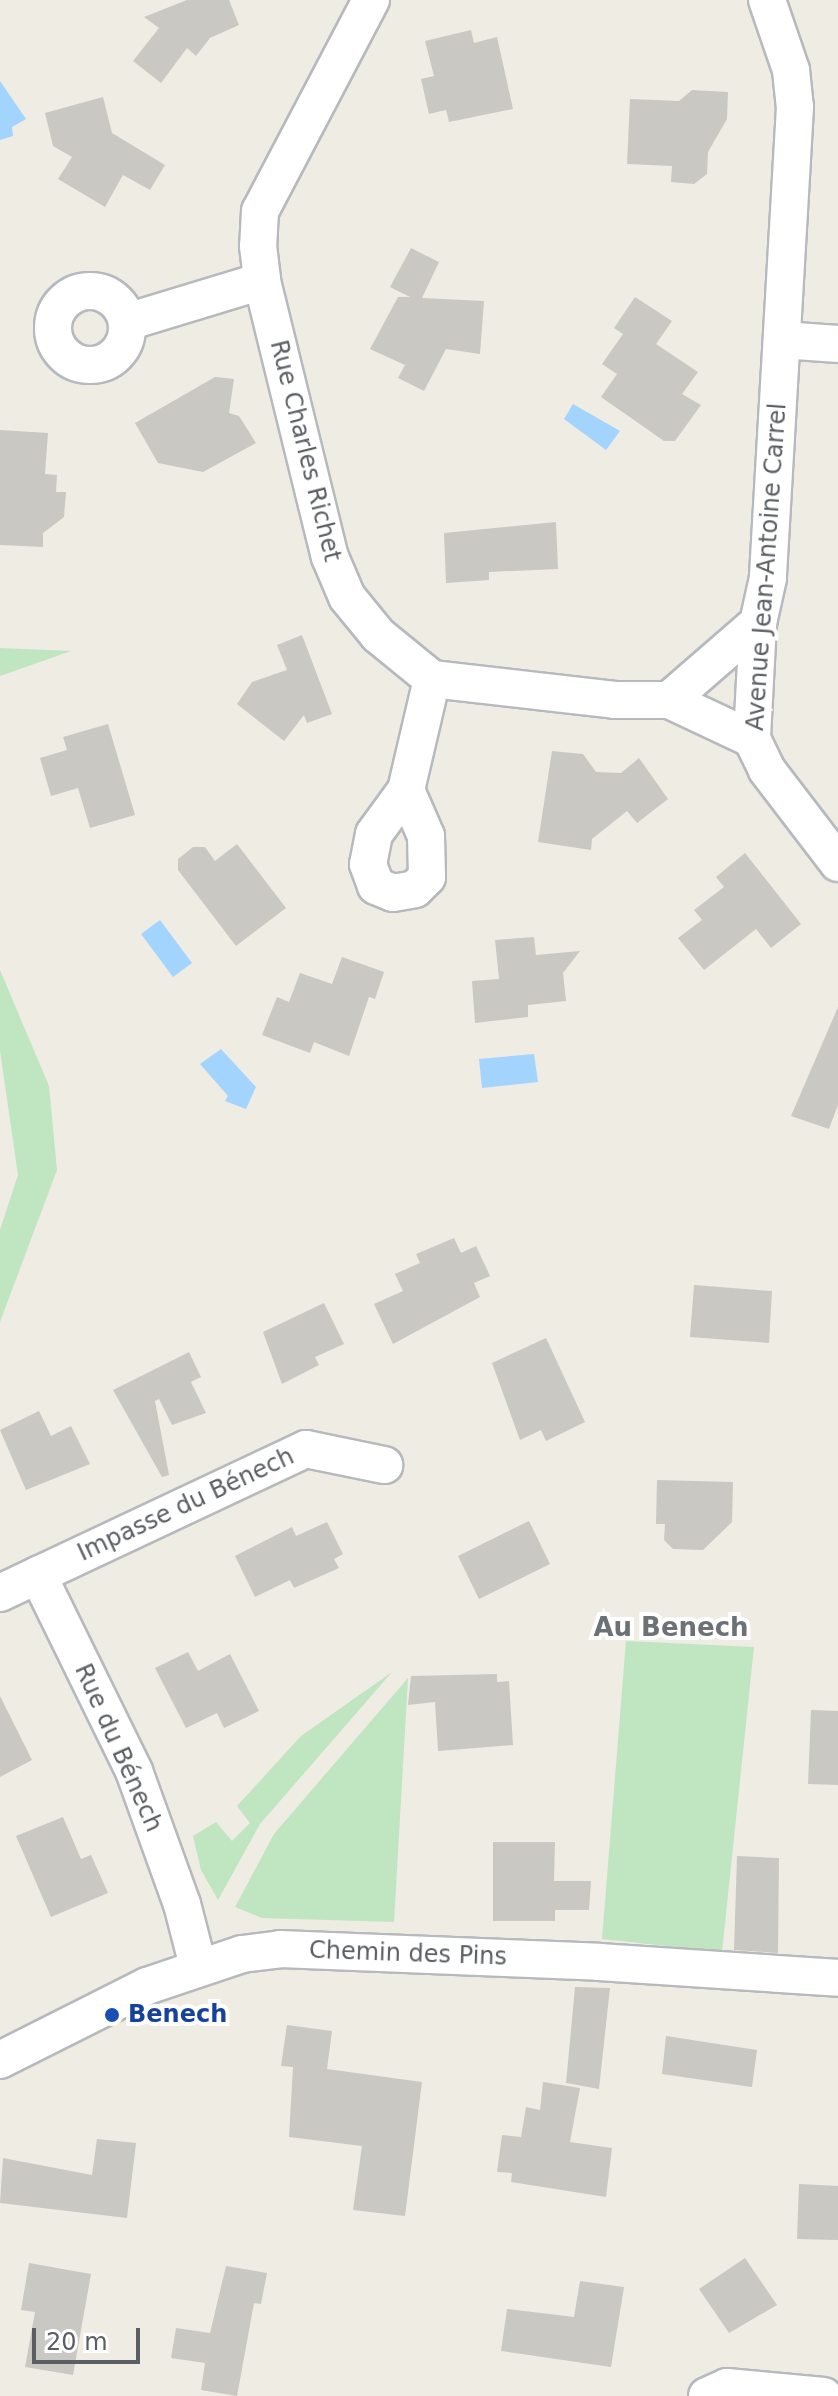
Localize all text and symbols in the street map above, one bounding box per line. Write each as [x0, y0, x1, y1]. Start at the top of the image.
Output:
street label: Rue Charles Richet [264, 337, 346, 565]
street label: Avenue Jean-Antoine Carrel [741, 402, 793, 732]
street label: Impasse du Bénech [73, 1442, 299, 1568]
district label: Au Benech [593, 1612, 749, 1644]
street label: Rue du Bénech [68, 1660, 168, 1836]
street label: Chemin des Pins [309, 1936, 507, 1972]
place label: Benech [128, 2001, 227, 2029]
marker: Benech [103, 2006, 121, 2024]
scale bar [36, 2312, 144, 2362]
text: 20 m [46, 2328, 108, 2356]

